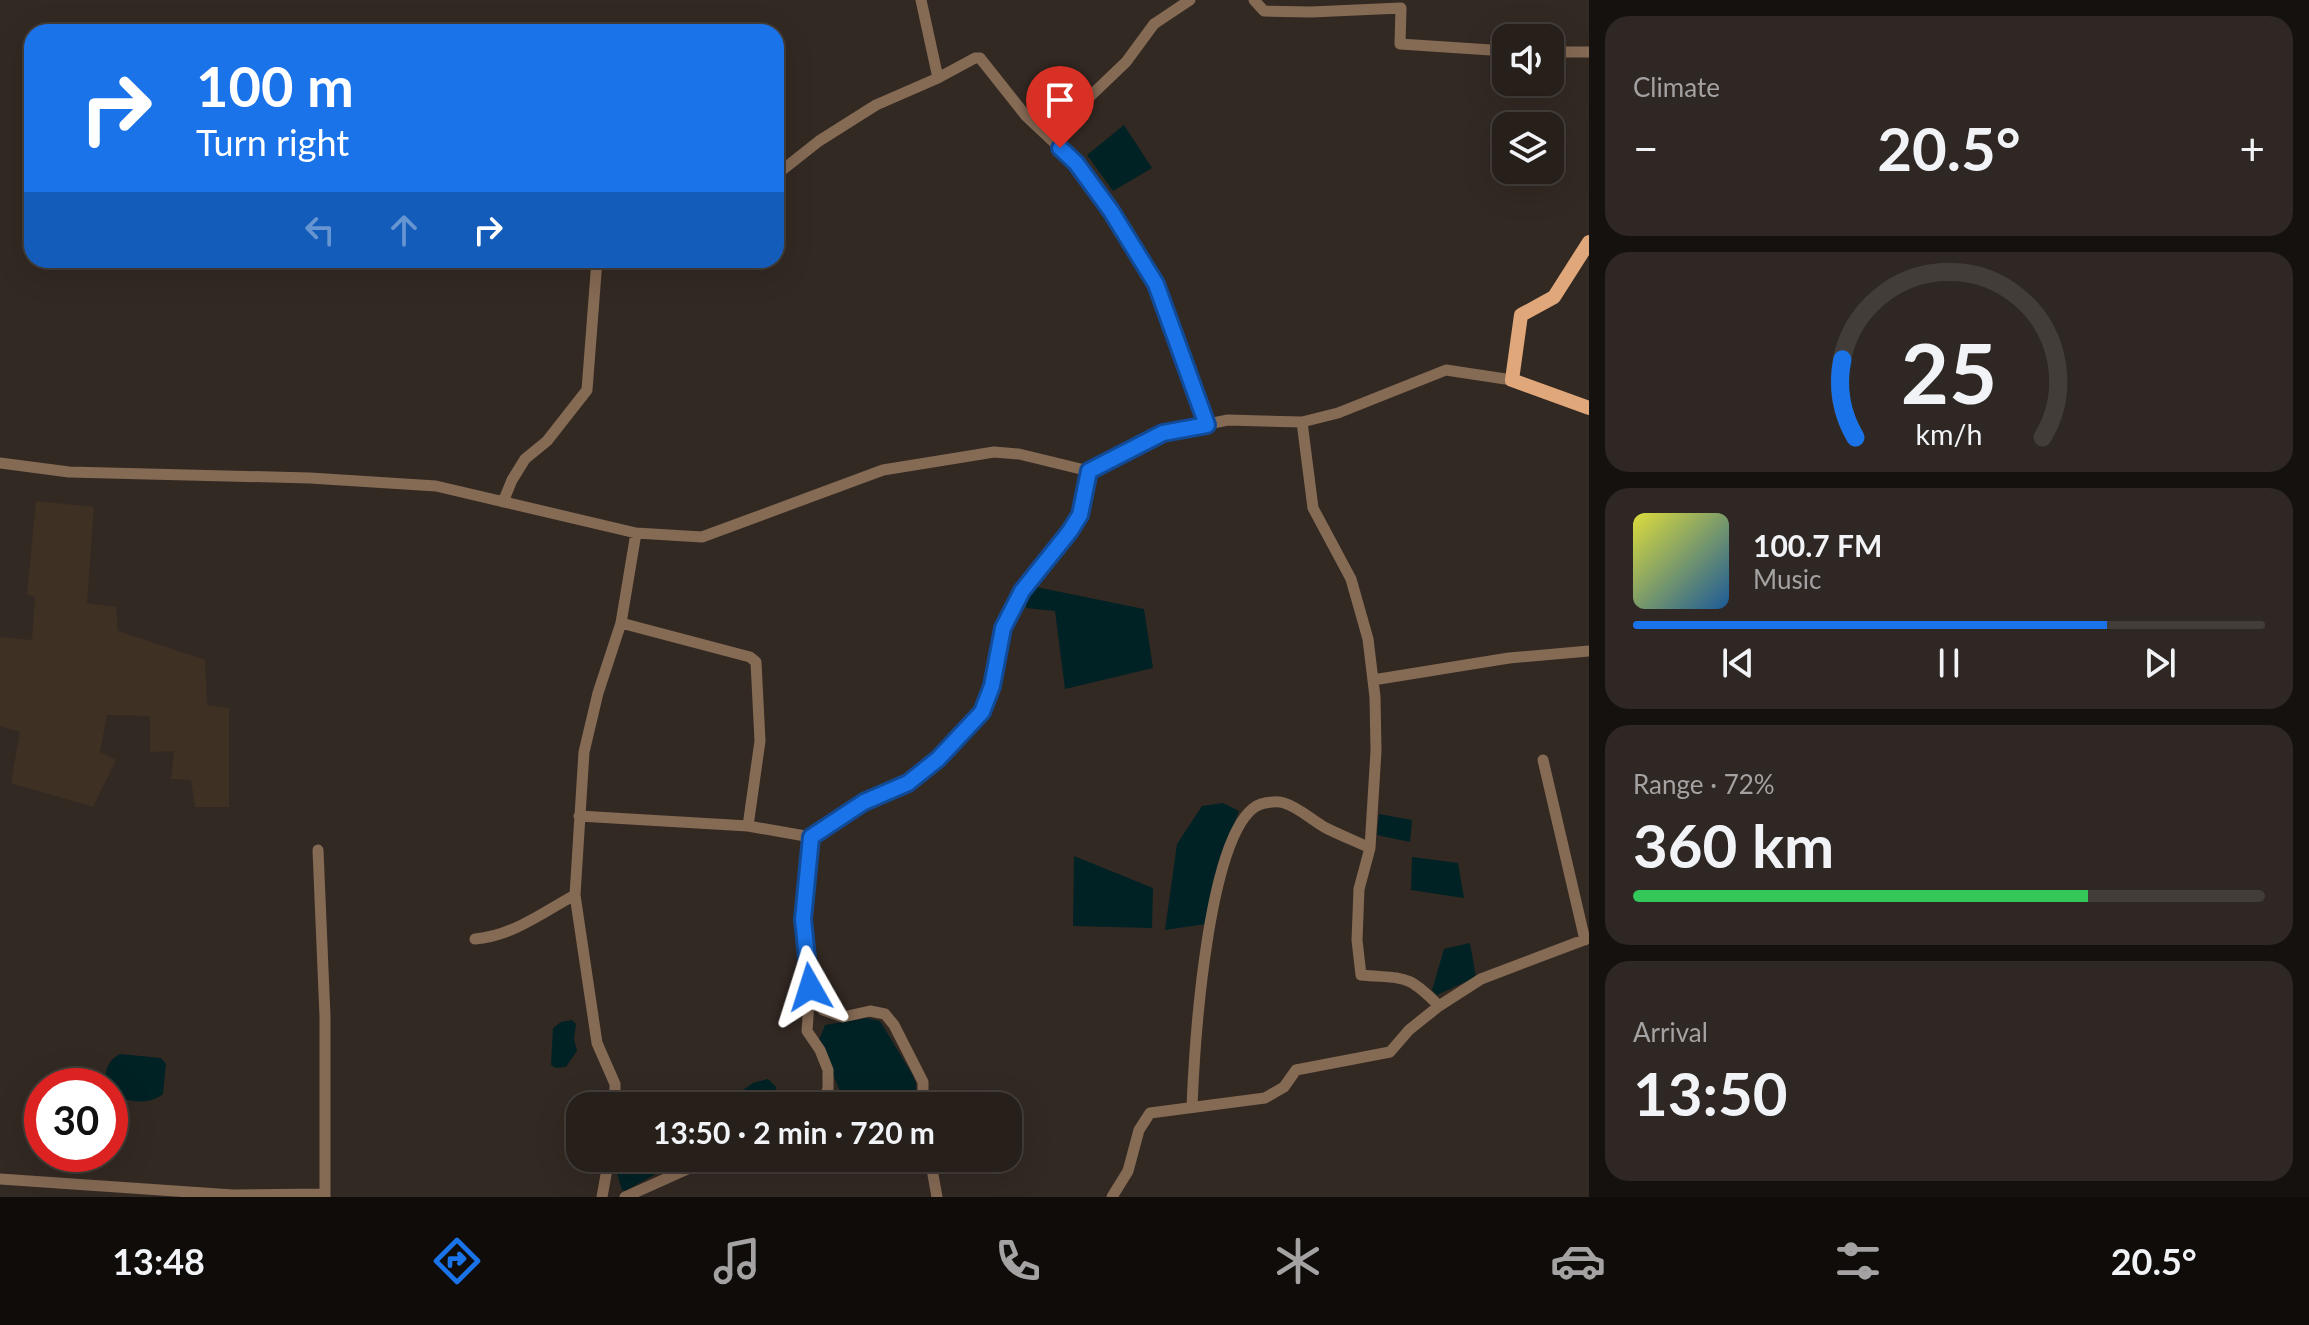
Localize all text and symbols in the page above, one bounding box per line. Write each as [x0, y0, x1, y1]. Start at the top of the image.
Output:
map controls [1492, 24, 1564, 184]
button: sound [1492, 24, 1564, 96]
text: 100 m [196, 52, 354, 119]
icon: right [64, 56, 168, 160]
pin [1026, 66, 1094, 148]
text: Climate [1633, 71, 1720, 103]
icon: arrive [1038, 78, 1082, 122]
button: layers [1492, 112, 1564, 184]
text: 20.5° [1877, 112, 2021, 184]
text: Turn right [196, 120, 349, 164]
text: − [1633, 122, 1659, 174]
text: + [2239, 122, 2265, 174]
icon: left [298, 208, 342, 252]
icon: ahead [382, 208, 426, 252]
icon: right [466, 208, 510, 252]
text: 25 [1901, 322, 1997, 422]
text: km/h [1916, 417, 1982, 451]
text: 100.7 FM [1753, 527, 1882, 563]
text: Music [1753, 563, 1821, 595]
icon: previous [1716, 641, 1760, 685]
icon: pause [1927, 641, 1971, 685]
icon: next [2138, 641, 2182, 685]
text: Range · 72% [1633, 768, 1775, 800]
text: 360 km [1633, 809, 1834, 881]
position arrow [768, 945, 852, 1029]
text: Arrival [1633, 1016, 1708, 1048]
text: 13:50 [1633, 1057, 1788, 1129]
speed limit sign: 30 [24, 1068, 128, 1172]
text: 13:50 · 2 min · 720 m [653, 1114, 935, 1150]
icon: directions [429, 1233, 485, 1289]
icon: music [709, 1233, 765, 1289]
icon: phone [990, 1233, 1046, 1289]
icon: climate [1270, 1233, 1326, 1289]
icon: car [1550, 1233, 1606, 1289]
icon: filters [1830, 1233, 1886, 1289]
text: 13:48 [112, 1239, 205, 1283]
text: 20.5° [2111, 1239, 2197, 1283]

